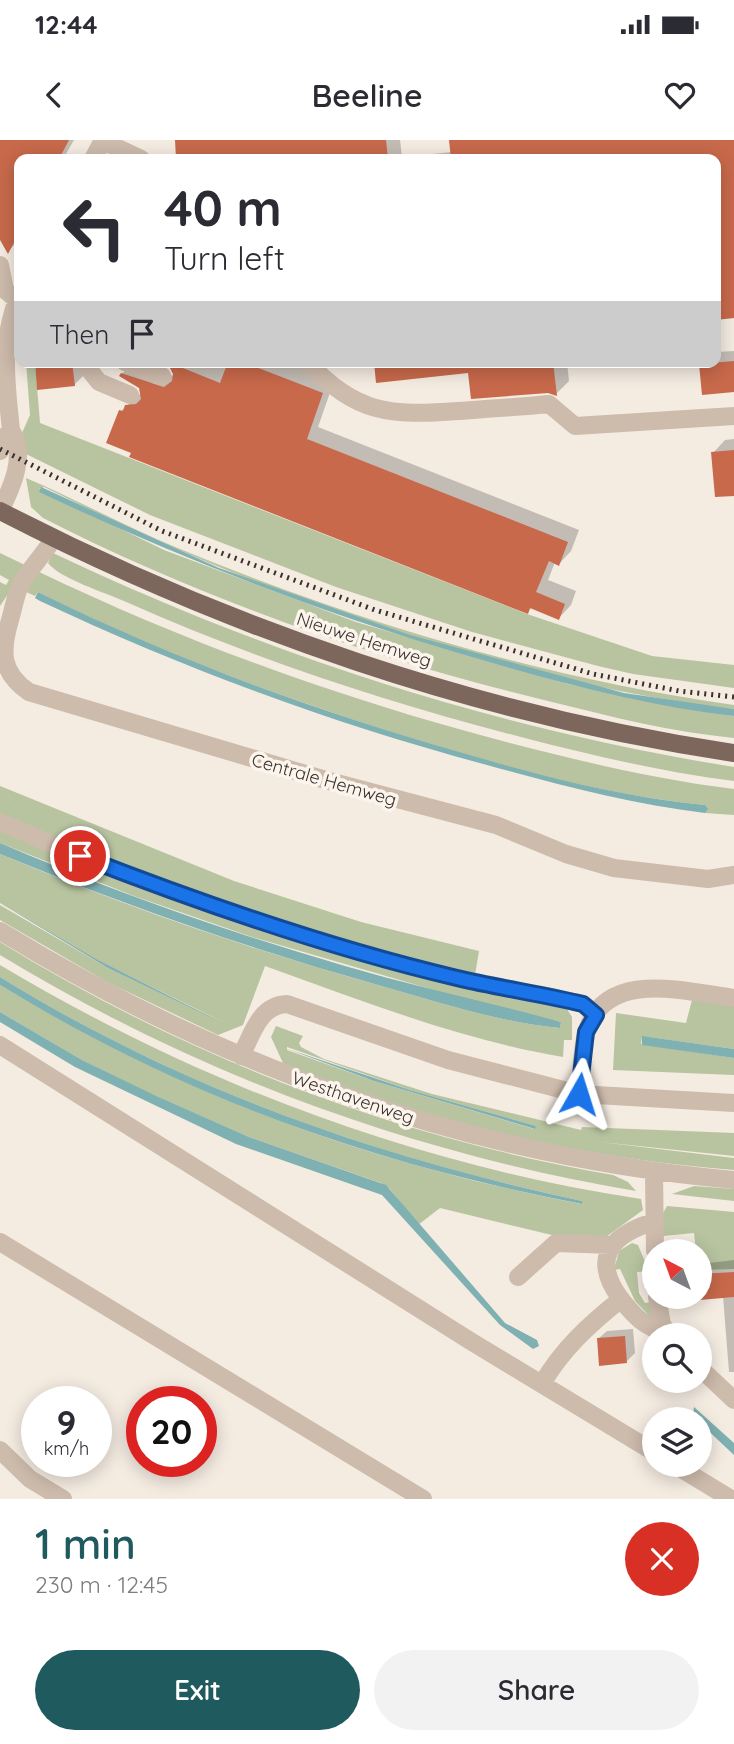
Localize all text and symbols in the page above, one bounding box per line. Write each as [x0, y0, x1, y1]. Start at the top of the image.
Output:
text: 12:44 [35, 8, 98, 41]
text: Beeline [311, 75, 423, 115]
icon: back [35, 76, 73, 114]
icon: heart [661, 76, 699, 114]
text: 40 m [164, 177, 282, 238]
icon: left [49, 182, 140, 273]
text: Turn left [164, 238, 285, 278]
icon: arrive [123, 315, 161, 353]
text: Then [49, 318, 109, 351]
street label: Nieuwe Hemweg [294, 607, 434, 672]
street label: Centrale Hemweg [249, 748, 399, 811]
pin [50, 826, 110, 886]
icon: arrive [61, 837, 99, 875]
position arrow [542, 1057, 616, 1131]
street label: Westhavenweg [289, 1066, 417, 1129]
north arrow [642, 1239, 712, 1309]
map controls [642, 1239, 712, 1477]
button: search [642, 1323, 712, 1393]
speed limit sign: 20 [126, 1386, 217, 1477]
text: 9 [57, 1400, 76, 1444]
button: layers [642, 1407, 712, 1477]
text: km/h [44, 1437, 89, 1460]
text: 1 min [35, 1517, 136, 1570]
button: close [625, 1522, 699, 1596]
text: 230 m · 12:45 [35, 1570, 168, 1599]
button: Exit [35, 1650, 360, 1730]
button: Share [374, 1650, 699, 1730]

